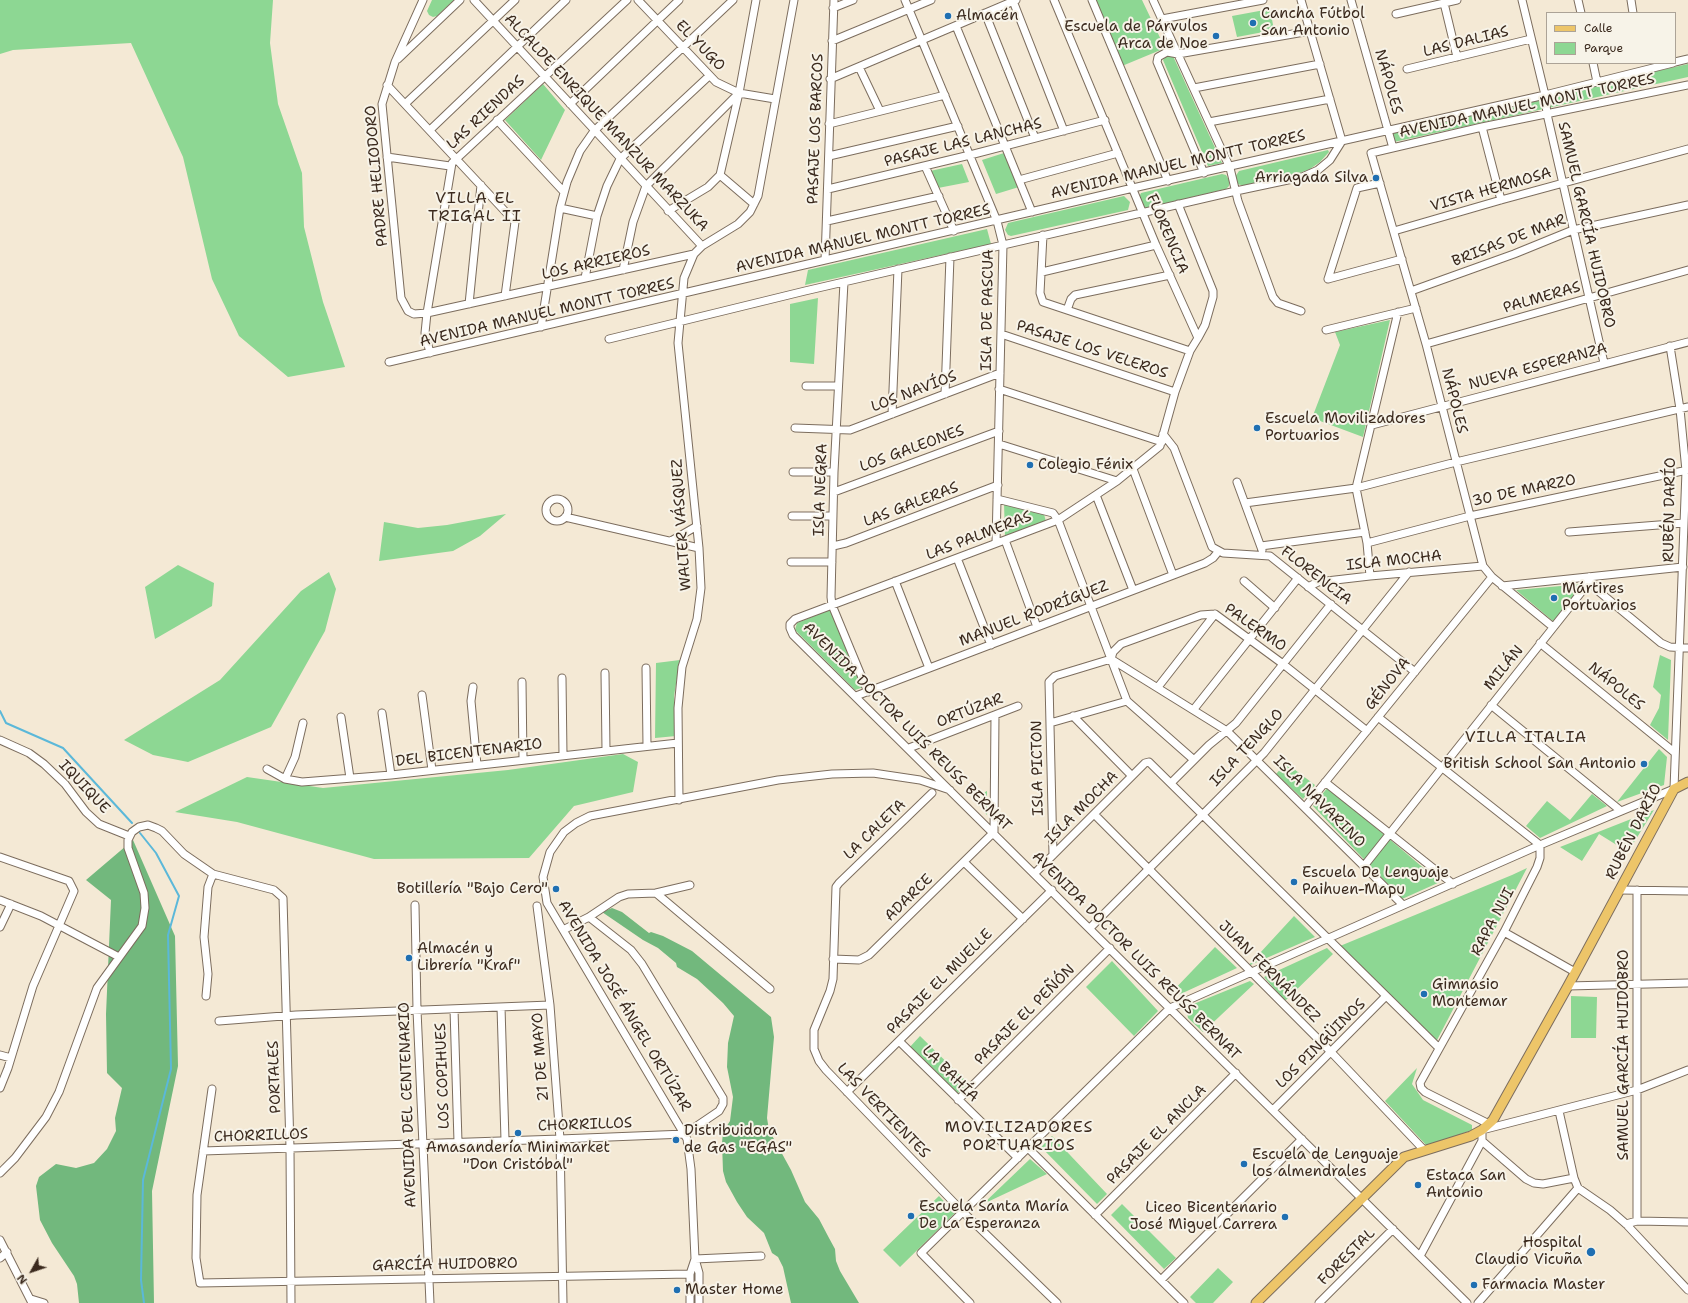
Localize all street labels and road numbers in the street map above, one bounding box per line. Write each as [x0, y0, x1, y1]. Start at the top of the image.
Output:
street label: ALCALDE ENRIQUE MANZUR MARZUKA [500, 10, 712, 236]
street label: EL YUGO [671, 17, 729, 75]
street label: LAS DALIAS [1421, 23, 1511, 61]
street label: NÁPOLES [1370, 47, 1406, 117]
street label: PASAJE LOS BARCOS [804, 53, 828, 205]
street label: AVENIDA MANUEL MONTT TORRES [1397, 70, 1657, 142]
street label: LAS RIENDAS [443, 72, 529, 154]
street label: PADRE HELIODORO [362, 105, 392, 247]
street label: PASAJE LAS LANCHAS [882, 115, 1044, 171]
street label: SAMUEL GARCÍA HUIDOBRO [1553, 120, 1619, 330]
street label: AVENIDA MANUEL MONTT TORRES [1049, 127, 1307, 203]
street label: VISTA HERMOSA [1428, 164, 1554, 216]
street label: FLORENCIA [1142, 191, 1192, 277]
street label: AVENIDA MANUEL MONTT TORRES [734, 201, 992, 277]
street label: BRISAS DE MAR [1450, 211, 1568, 271]
street label: LOS ARRIEROS [540, 242, 652, 284]
street label: ISLA DE PASCUA [978, 249, 998, 371]
street label: AVENIDA MANUEL MONTT TORRES [418, 275, 676, 351]
street label: PALMERAS [1501, 278, 1583, 318]
street label: PASAJE LOS VELEROS [1014, 317, 1170, 383]
street label: NUEVA ESPERANZA [1467, 340, 1609, 394]
street label: NÁPOLES [1437, 366, 1471, 436]
street label: LOS NAVÍOS [869, 367, 959, 417]
street label: LOS GALEONES [857, 422, 967, 476]
street label: ISLA NEGRA [810, 443, 832, 537]
street label: RUBÉN DARÍO [1660, 457, 1680, 563]
street label: WALTER VÁSQUEZ [668, 458, 696, 592]
street label: 30 DE MARZO [1470, 471, 1578, 511]
street label: LAS GALERAS [861, 479, 961, 531]
street label: LAS PALMERAS [924, 508, 1034, 564]
street label: FLORENCIA [1277, 543, 1355, 609]
street label: ISLA MOCHA [1345, 547, 1443, 575]
street label: MANUEL RODRÍGUEZ [957, 577, 1111, 651]
street label: PALERMO [1221, 600, 1289, 656]
street label: AVENIDA DOCTOR LUIS REUSS BERNAT [799, 619, 1015, 835]
street label: MILÁN [1480, 642, 1528, 694]
street label: GÉNOVA [1361, 654, 1415, 714]
street label: NÁPOLES [1584, 659, 1648, 715]
street label: ORTÚZAR [934, 690, 1006, 732]
street label: ISLA TENGLO [1206, 705, 1288, 791]
street label: ISLA PICTON [1028, 720, 1048, 816]
street label: DEL BICENTENARIO [395, 735, 543, 771]
street label: ISLA NAVARINO [1269, 752, 1369, 852]
street label: IQUIQUE [55, 756, 113, 818]
street label: ISLA MOCHA [1042, 768, 1122, 848]
street label: RUBÉN DARÍO [1602, 781, 1666, 883]
street label: LA CALETA [840, 796, 910, 864]
street label: AVENIDA DOCTOR LUIS REUSS BERNAT [1028, 848, 1244, 1064]
street label: ADARCE [881, 871, 937, 925]
street label: RAPA NUI [1468, 885, 1518, 959]
street label: AVENIDA JOSÉ ÁNGEL ORTÚZAR [554, 897, 694, 1115]
street label: JUAN FERNÁNDEZ [1214, 917, 1324, 1027]
street label: PASAJE EL MUELLE [884, 926, 996, 1038]
street label: SAMUEL GARCÍA HUIDOBRO [1615, 949, 1633, 1161]
street label: PASAJE EL PEÑÓN [971, 961, 1079, 1069]
street label: LOS PINGÜINOS [1272, 995, 1370, 1093]
street label: AVENIDA DEL CENTENARIO [395, 1002, 421, 1208]
street label: 21 DE MAYO [529, 1012, 553, 1102]
street label: LOS COPIHUES [432, 1023, 454, 1129]
street label: PORTALES [265, 1040, 285, 1114]
street label: LA BAHÍA [918, 1042, 982, 1106]
street label: LAS VERTIENTES [833, 1060, 933, 1162]
street label: PASAJE EL ANCLA [1103, 1081, 1211, 1189]
street label: CHORRILLOS [537, 1114, 633, 1136]
street label: CHORRILLOS [213, 1125, 309, 1147]
street label: FORESTAL [1315, 1225, 1379, 1289]
street label: GARCÍA HUIDOBRO [372, 1255, 518, 1275]

